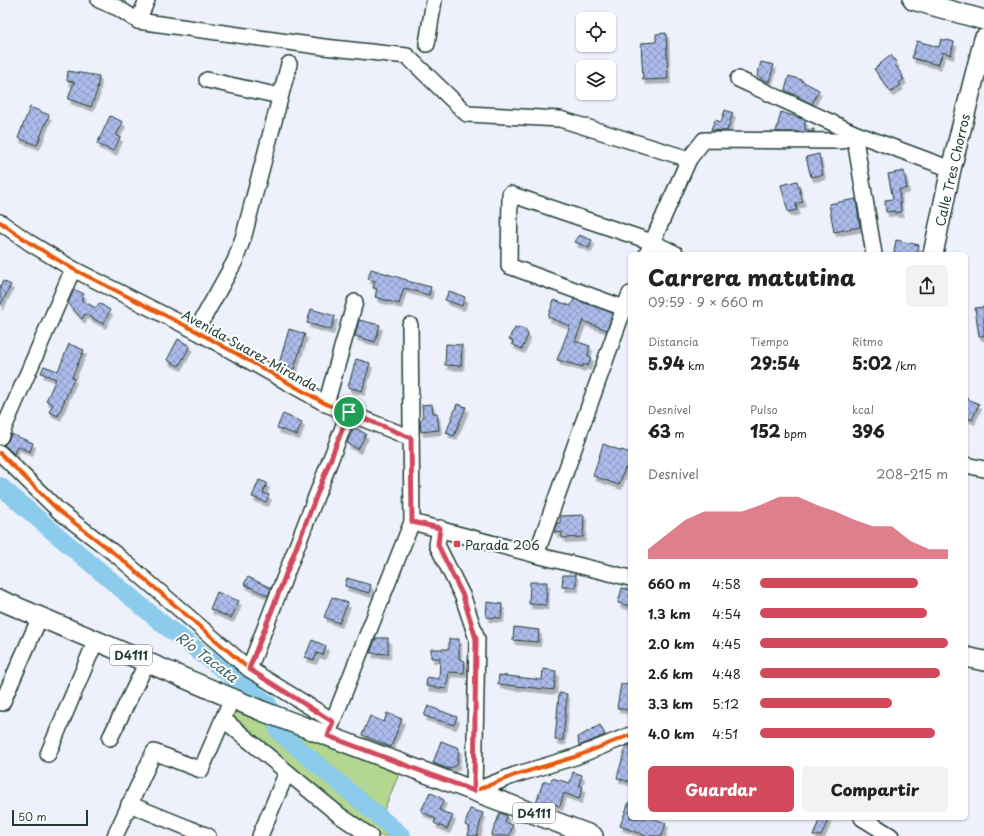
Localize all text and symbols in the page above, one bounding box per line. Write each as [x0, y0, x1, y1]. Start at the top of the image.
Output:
map controls [576, 12, 616, 100]
button: locate [576, 12, 616, 52]
button: layers [576, 60, 616, 100]
street label: Calle Tres Chorros [930, 112, 974, 228]
text: Carrera matutina [648, 260, 856, 293]
button: share [906, 265, 948, 307]
text: 09:59 · 9 × 660 m [648, 292, 764, 311]
street label: Avenida Suarez Miranda [179, 305, 322, 395]
text: Distancia [648, 333, 699, 350]
text: Tiempo [750, 333, 789, 350]
text: Ritmo [852, 333, 883, 350]
text: 5.94 [648, 350, 684, 376]
text: 29:54 [750, 350, 800, 376]
text: 5:02 [852, 350, 892, 376]
text: km [684, 357, 705, 374]
text: /km [892, 357, 917, 374]
pin [332, 395, 366, 429]
icon: arrive [338, 401, 360, 423]
text: Desnivel [648, 401, 691, 418]
text: Pulso [750, 401, 778, 418]
text: kcal [852, 401, 874, 418]
text: 63 [648, 418, 671, 444]
text: 152 [750, 418, 780, 444]
text: 396 [852, 418, 885, 444]
text: m [671, 425, 685, 442]
text: bpm [780, 425, 807, 442]
text: Desnivel [648, 464, 699, 483]
text: 208–215 m [876, 464, 948, 483]
place label: Parada 206 [465, 535, 540, 554]
marker: Parada 206 [452, 539, 462, 549]
text: 660 m [648, 574, 691, 593]
text: 4:58 [712, 574, 741, 593]
text: 1.3 km [648, 604, 691, 623]
text: 4:54 [712, 604, 741, 623]
water label: Río Tacata [172, 627, 243, 688]
text: 2.0 km [648, 634, 695, 653]
text: 4:45 [712, 634, 741, 653]
road number: D4111 [110, 645, 152, 665]
text: 2.6 km [648, 664, 693, 683]
text: 4:48 [712, 664, 741, 683]
text: 3.3 km [648, 694, 693, 713]
text: 5:12 [712, 694, 739, 713]
text: 4.0 km [648, 724, 695, 743]
text: 4:51 [712, 724, 738, 743]
button: Guardar [648, 766, 794, 812]
button: Compartir [802, 766, 948, 812]
road number: D4111 [513, 803, 555, 823]
scale bar [12, 808, 88, 827]
text: 50 m [18, 808, 47, 825]

